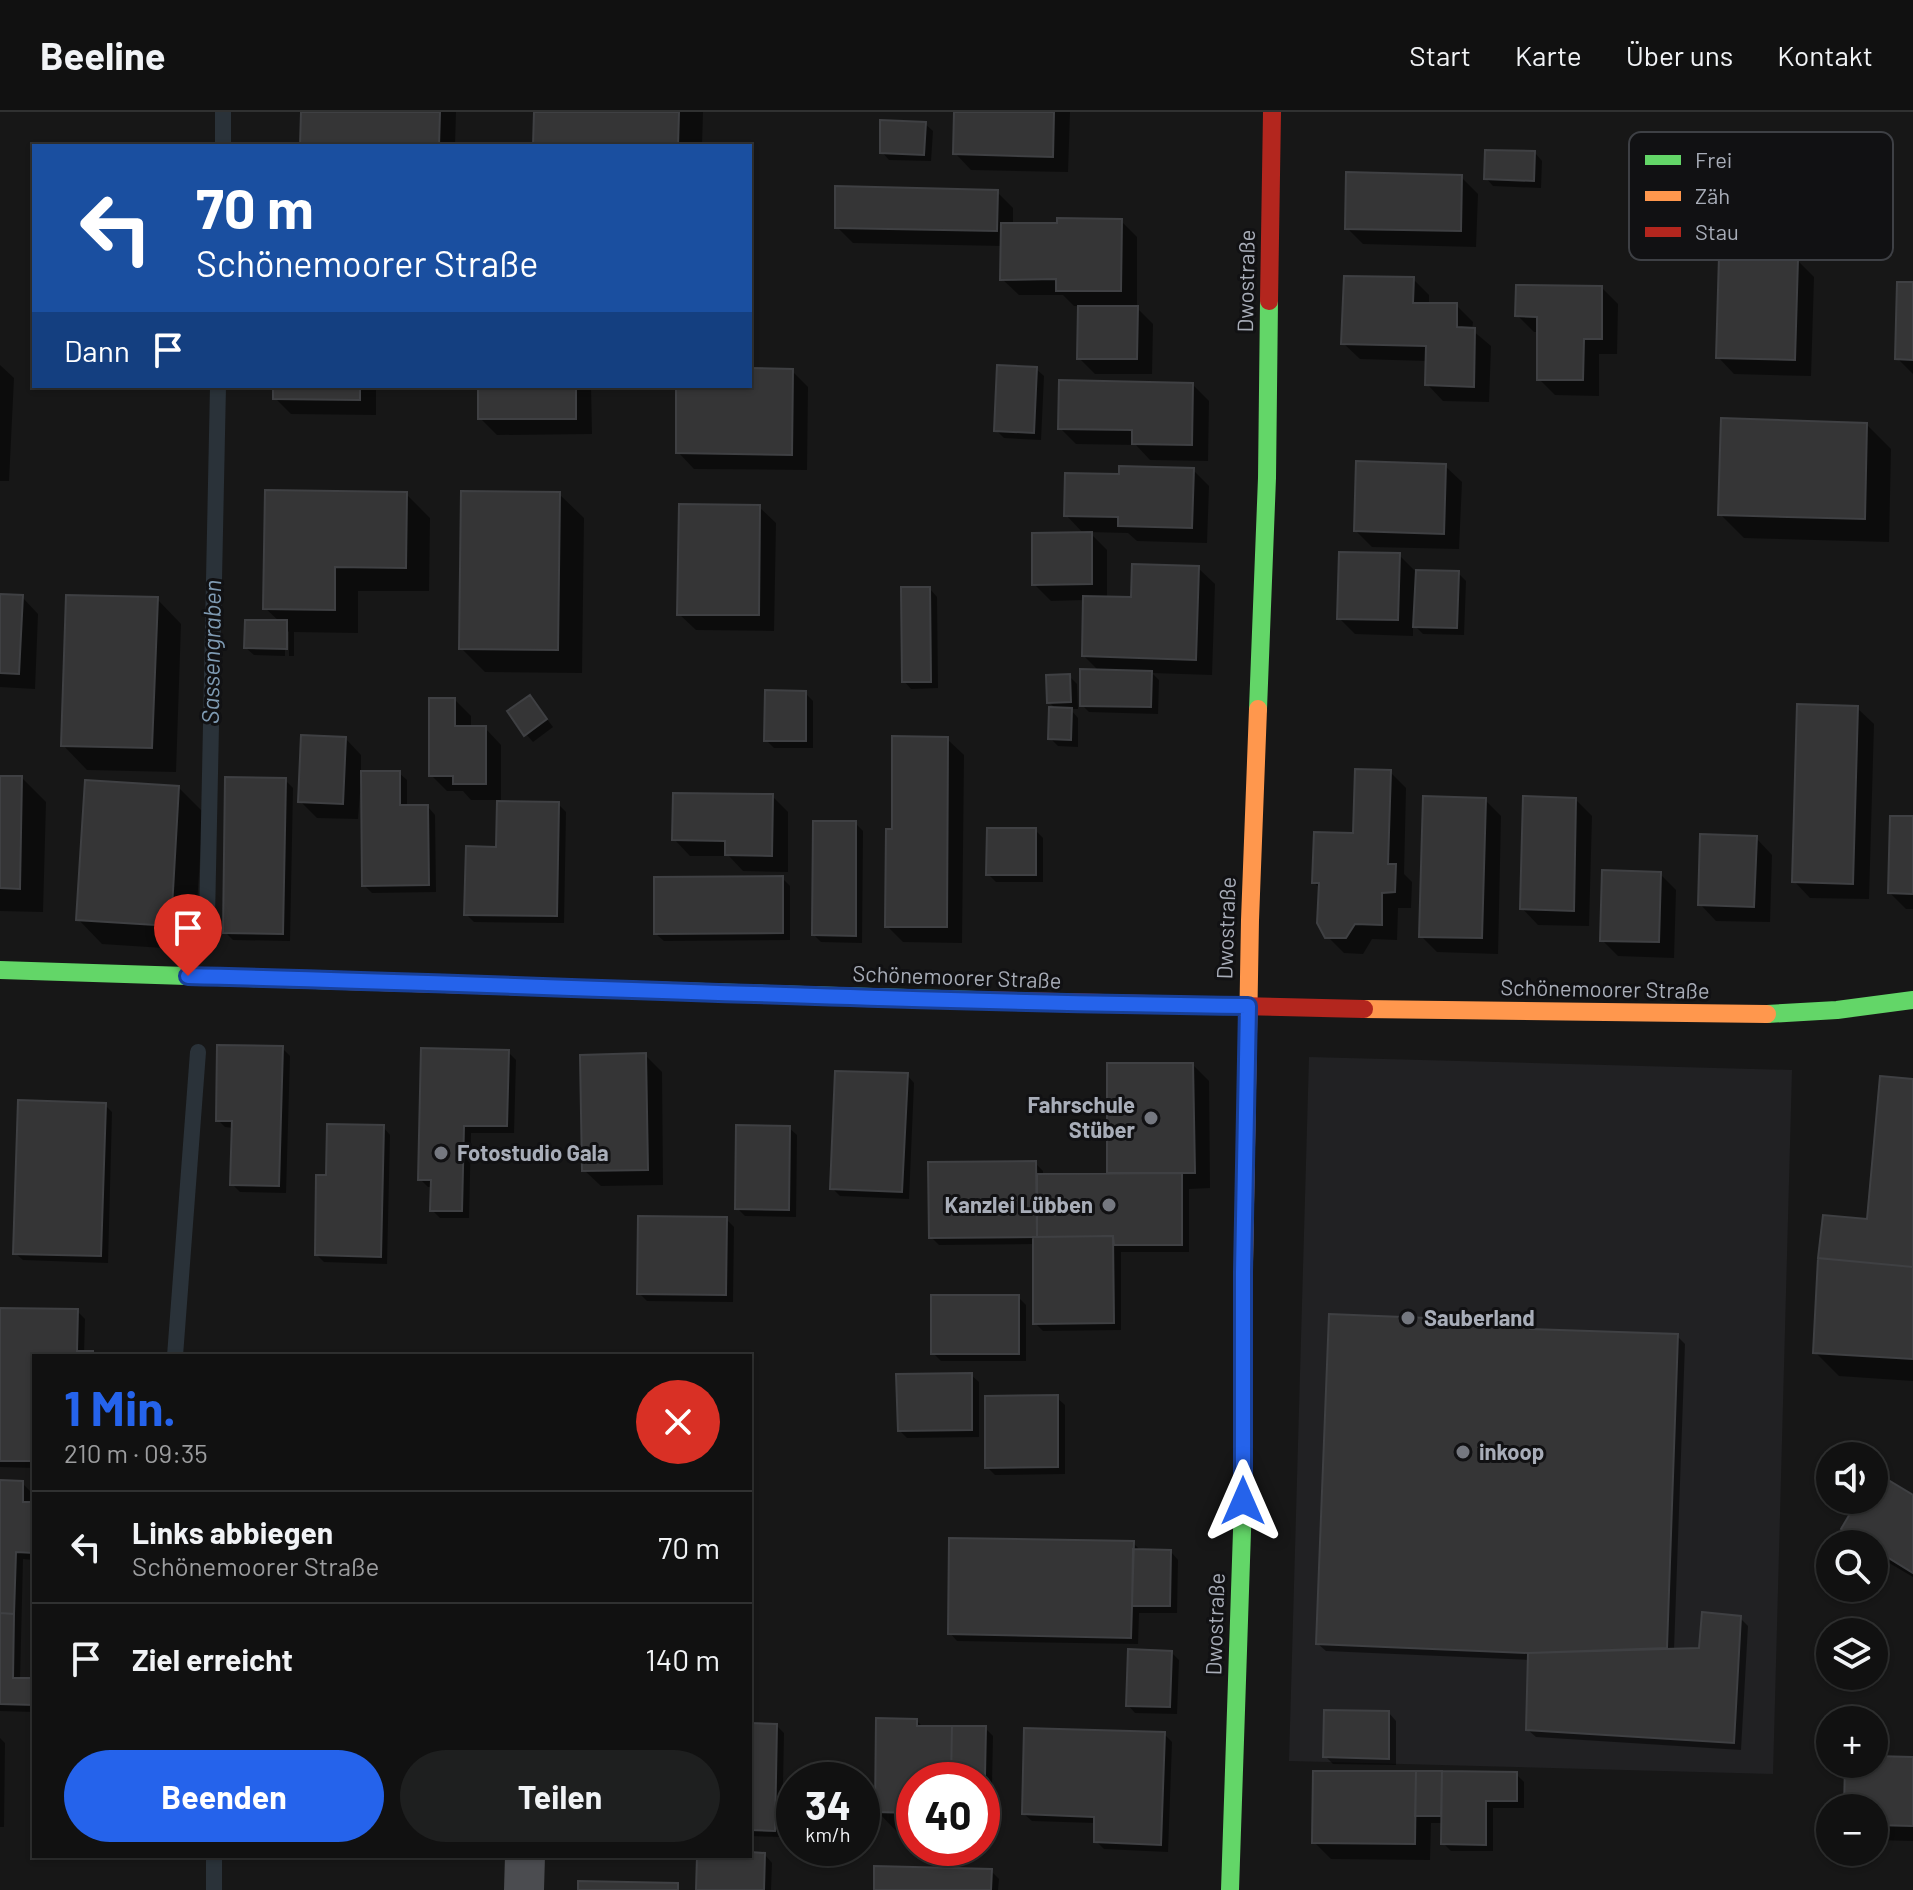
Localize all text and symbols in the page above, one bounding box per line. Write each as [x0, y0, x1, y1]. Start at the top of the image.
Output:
text: Beeline [40, 32, 165, 78]
text: Start [1409, 38, 1471, 72]
text: Karte [1515, 38, 1582, 72]
text: Über uns [1626, 38, 1733, 72]
text: Kontakt [1777, 38, 1873, 72]
legend [1629, 132, 1893, 260]
text: Frei [1695, 146, 1732, 172]
text: 70 m [196, 173, 314, 240]
icon: left [64, 176, 168, 280]
text: Zäh [1695, 182, 1730, 208]
text: Stau [1695, 218, 1739, 244]
street label: Dwostraße [1231, 229, 1259, 333]
text: Schönemoorer Straße [196, 241, 539, 284]
icon: arrive [146, 328, 190, 372]
text: Dann [64, 332, 130, 368]
water label: Sassengraben [195, 580, 226, 724]
street label: Dwostraße [1210, 876, 1240, 980]
pin [154, 894, 222, 976]
icon: arrive [166, 906, 210, 950]
street label: Schönemoorer Straße [852, 959, 1062, 993]
street label: Schönemoorer Straße [1500, 973, 1710, 1003]
place label: Fahrschule Stüber [1028, 1091, 1136, 1142]
marker: Fahrschule Stüber [1142, 1109, 1160, 1127]
place label: Fotostudio Gala [457, 1139, 609, 1165]
marker: Fotostudio Gala [432, 1144, 450, 1162]
place label: Kanzlei Lübben [945, 1191, 1093, 1217]
marker: Kanzlei Lübben [1100, 1196, 1118, 1214]
place label: Sauberland [1424, 1304, 1535, 1330]
marker: Sauberland [1399, 1309, 1417, 1327]
text: 1 Min. [64, 1378, 176, 1436]
button: close [636, 1380, 720, 1464]
text: 210 m · 09:35 [64, 1437, 208, 1468]
place label: inkoop [1479, 1438, 1544, 1464]
map controls [1816, 1442, 1888, 1866]
button: sound [1816, 1442, 1888, 1514]
marker: inkoop [1454, 1443, 1472, 1461]
position arrow [1201, 1459, 1285, 1543]
text: Links abbiegen [132, 1514, 333, 1550]
icon: left [64, 1525, 108, 1569]
text: 70 m [658, 1529, 720, 1565]
button: search [1816, 1530, 1888, 1602]
text: Schönemoorer Straße [132, 1550, 379, 1581]
street label: Dwostraße [1199, 1572, 1229, 1676]
button: layers [1816, 1618, 1888, 1690]
icon: arrive [64, 1637, 108, 1681]
text: Ziel erreicht [132, 1641, 293, 1677]
text: 140 m [645, 1641, 720, 1677]
button: + [1816, 1706, 1888, 1778]
button: Beenden [64, 1750, 384, 1842]
button: Teilen [400, 1750, 720, 1842]
speed limit sign: 40 [896, 1762, 1000, 1866]
text: 34 [805, 1780, 851, 1828]
button: − [1816, 1794, 1888, 1866]
text: km/h [805, 1822, 851, 1846]

